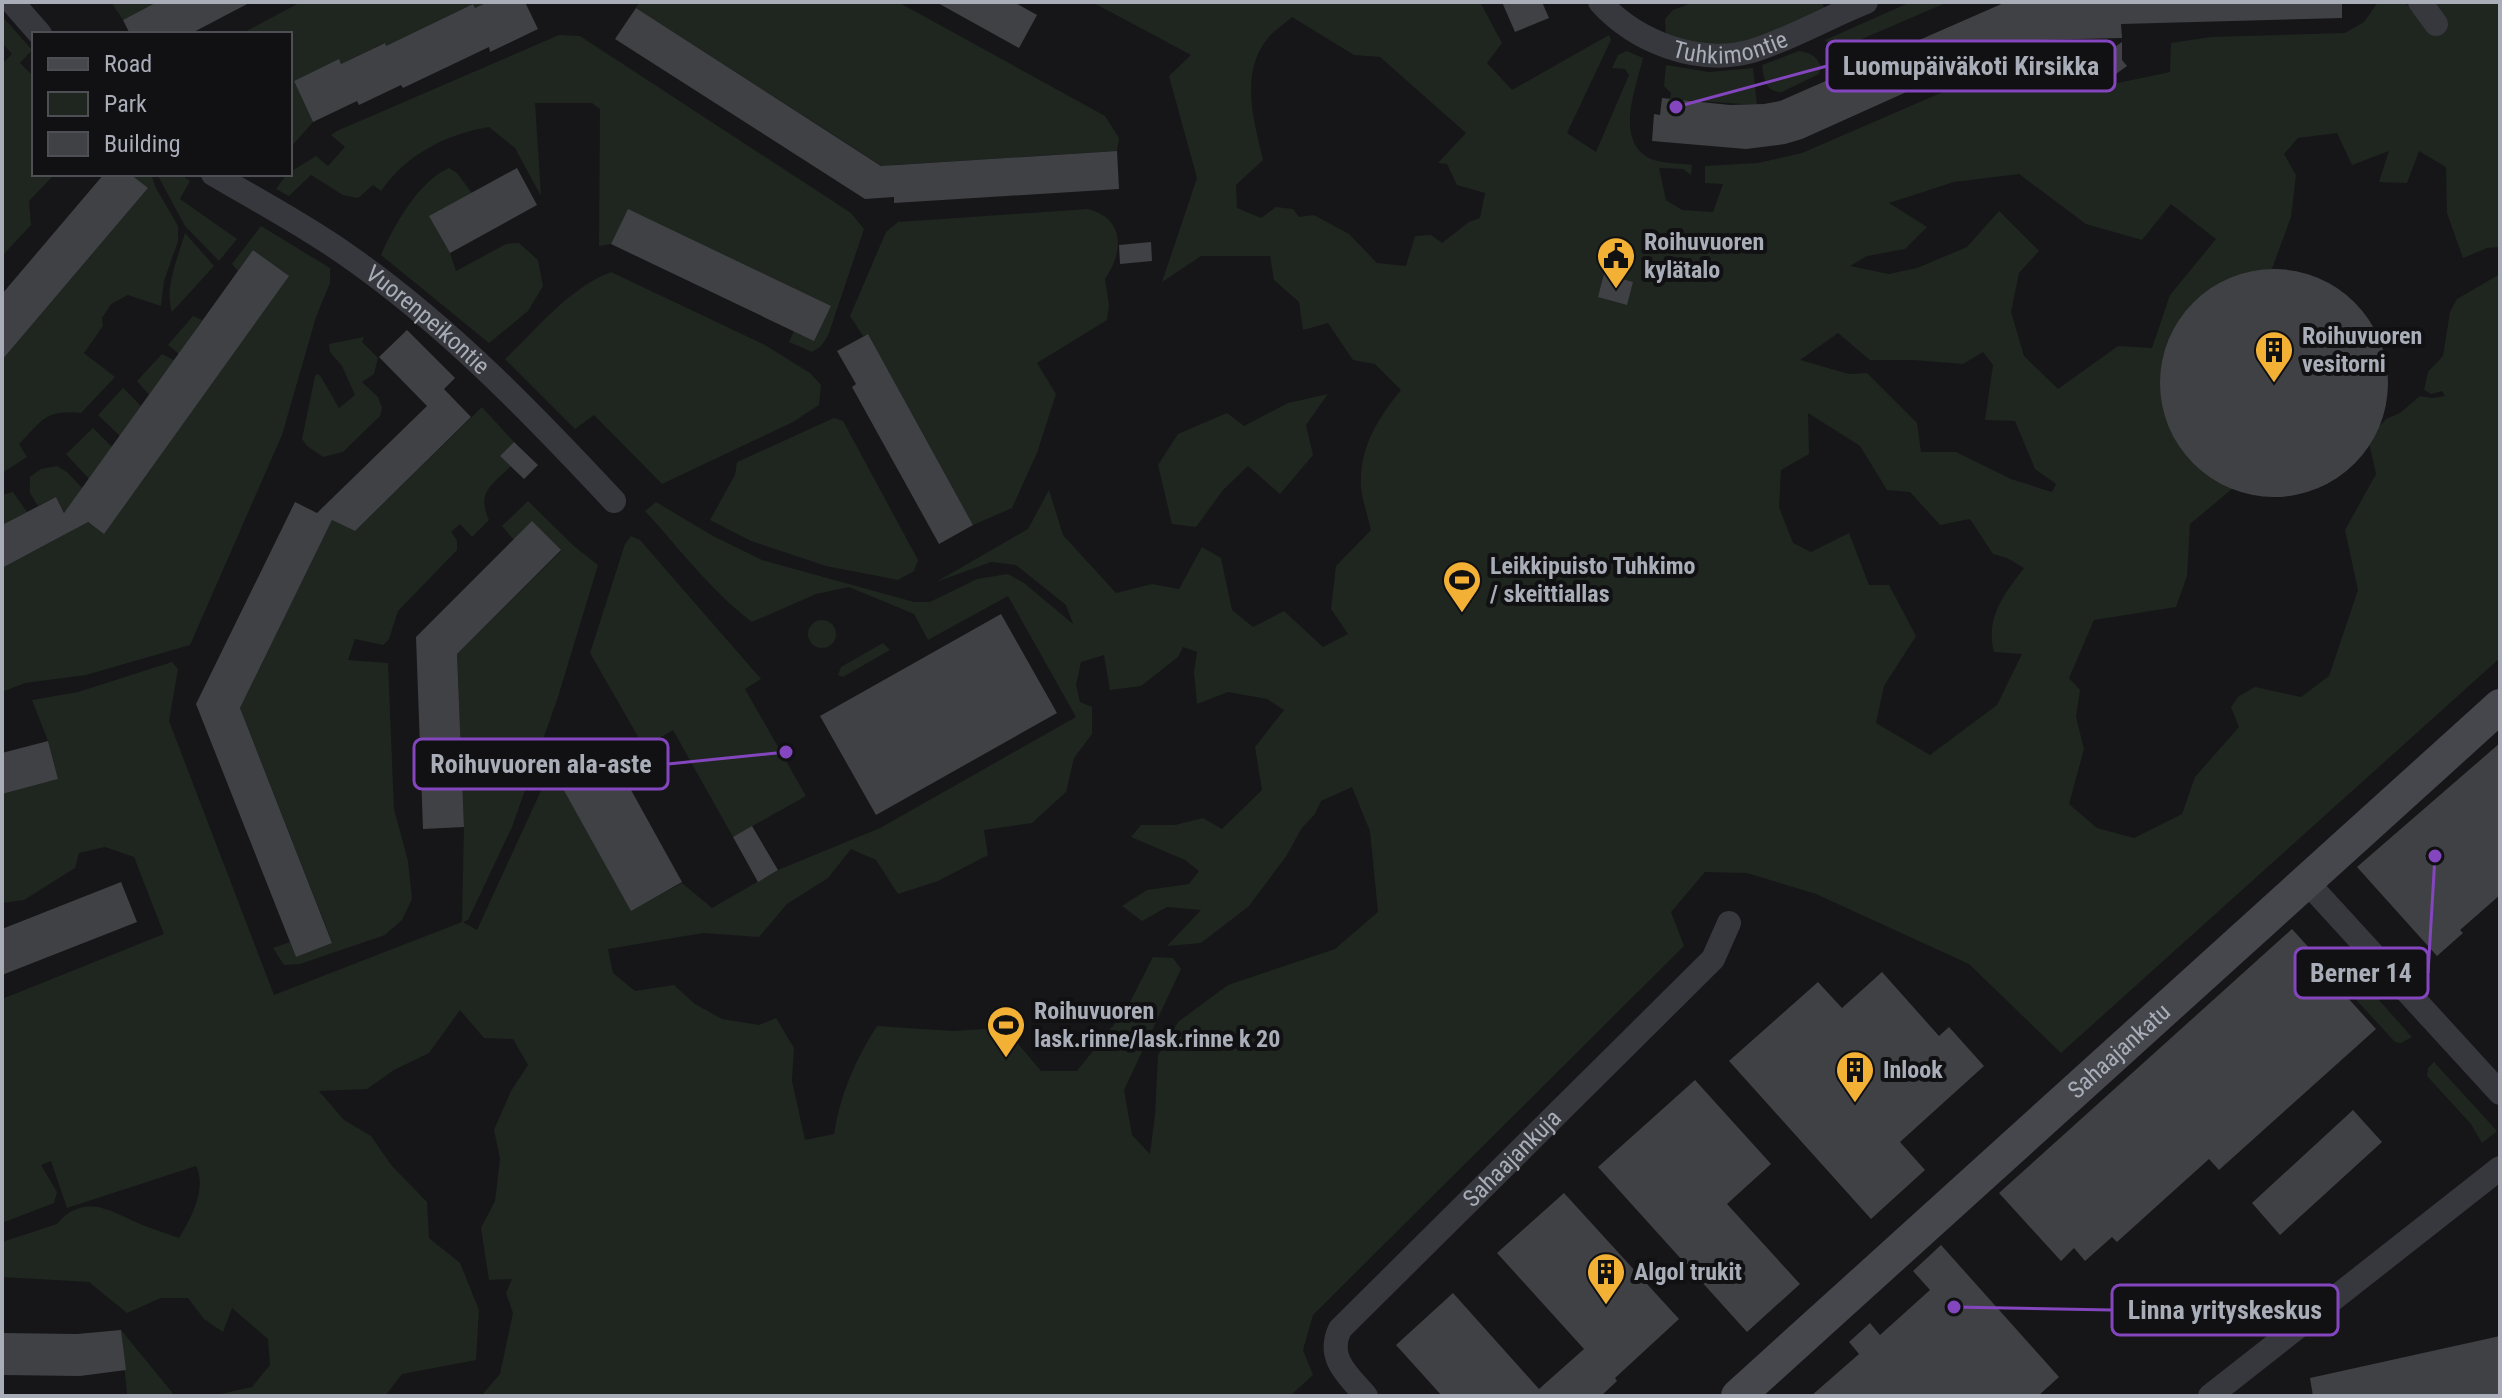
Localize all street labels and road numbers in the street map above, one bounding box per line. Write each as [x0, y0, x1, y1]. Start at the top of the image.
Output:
street label: Tuhkimontie [1670, 25, 1792, 70]
street label: Vuorenpeikontie [360, 259, 495, 380]
street label: Sahaajankatu [2062, 998, 2176, 1104]
street label: Sahaajankuja [1457, 1104, 1567, 1213]

